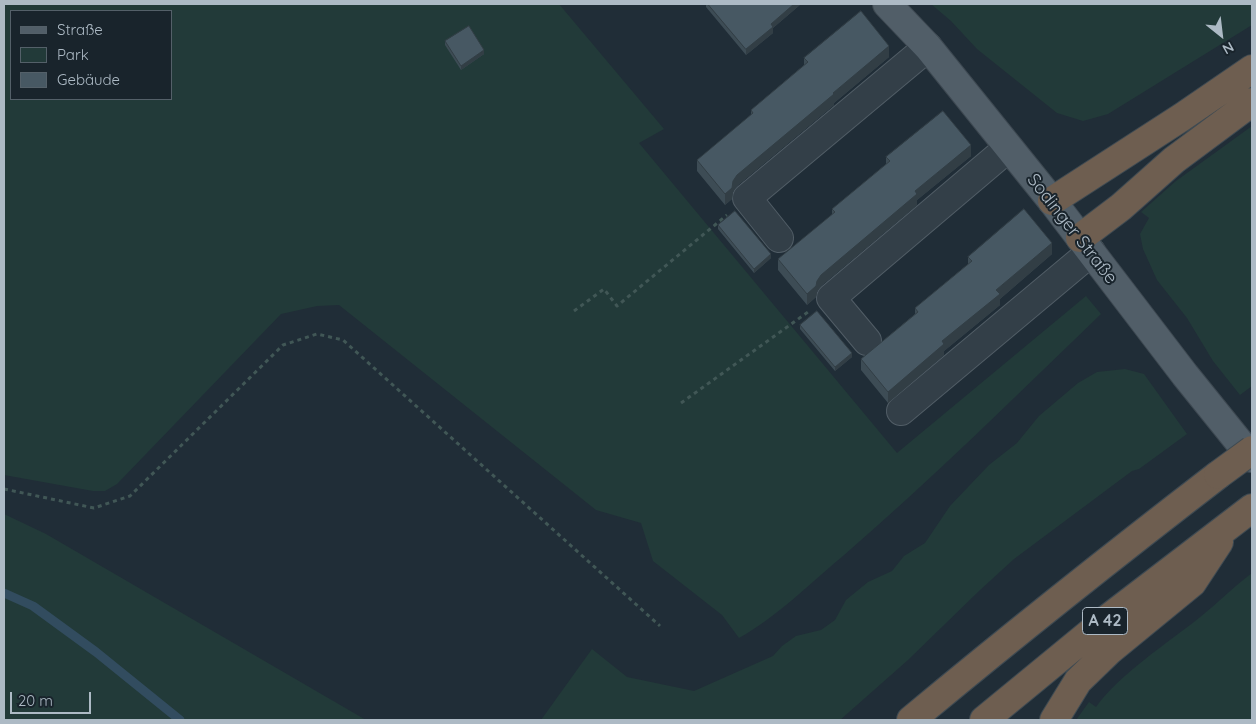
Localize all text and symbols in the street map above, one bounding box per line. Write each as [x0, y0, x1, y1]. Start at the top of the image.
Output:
legend [10, 10, 172, 100]
north arrow [1196, 10, 1246, 60]
text: Straße [57, 20, 103, 39]
text: N [1219, 38, 1237, 58]
text: Park [57, 45, 89, 64]
text: Gebäude [57, 70, 120, 89]
street label: Sodinger Straße [1022, 170, 1122, 288]
road number: A 42 [1082, 608, 1128, 634]
scale bar [12, 682, 94, 714]
text: 20 m [18, 691, 53, 710]

